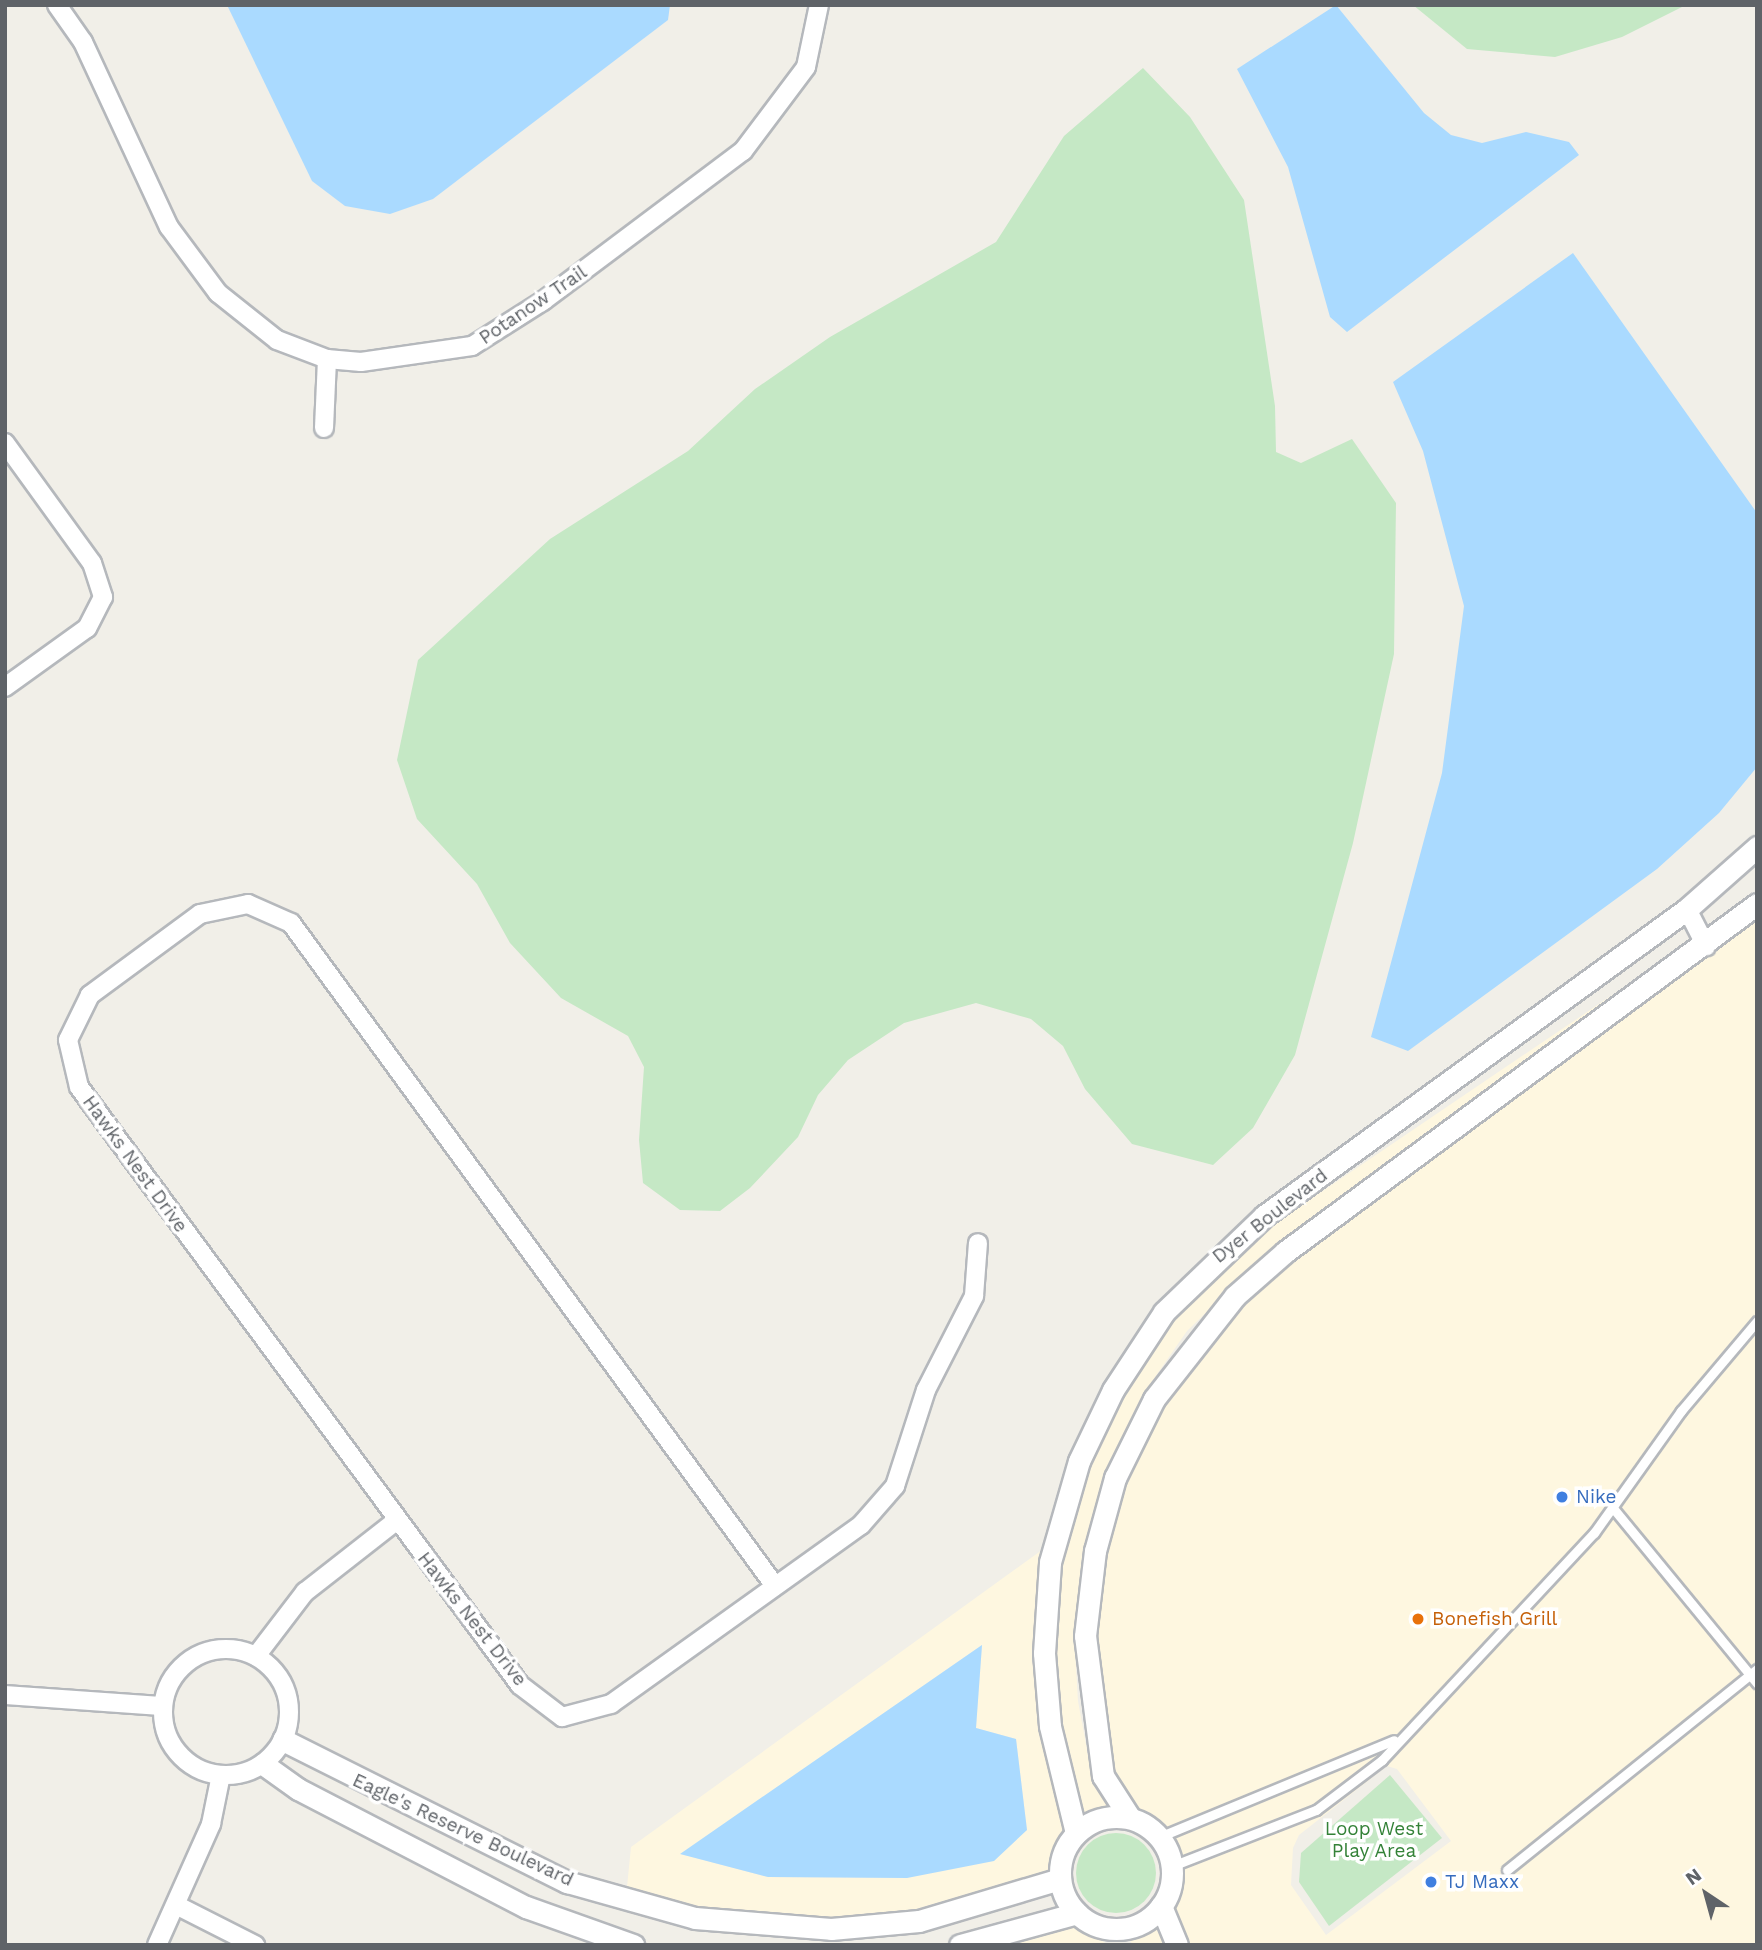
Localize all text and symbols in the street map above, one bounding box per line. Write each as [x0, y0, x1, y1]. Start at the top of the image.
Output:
street label: Potanow Trail [474, 260, 592, 350]
street label: Hawks Nest Drive [78, 1091, 192, 1237]
street label: Dyer Boulevard [1208, 1164, 1332, 1268]
place label: Nike [1576, 1486, 1616, 1508]
marker: Nike [1554, 1489, 1570, 1505]
street label: Hawks Nest Drive [413, 1547, 531, 1691]
place label: Bonefish Grill [1432, 1608, 1557, 1630]
marker: Bonefish Grill [1410, 1611, 1426, 1627]
street label: Eagle's Reserve Boulevard [349, 1769, 577, 1891]
park label: Loop West Play Area [1325, 1818, 1423, 1862]
north arrow [1671, 1859, 1741, 1929]
text: N [1681, 1863, 1706, 1890]
place label: TJ Maxx [1445, 1871, 1519, 1893]
marker: TJ Maxx [1423, 1874, 1439, 1890]

